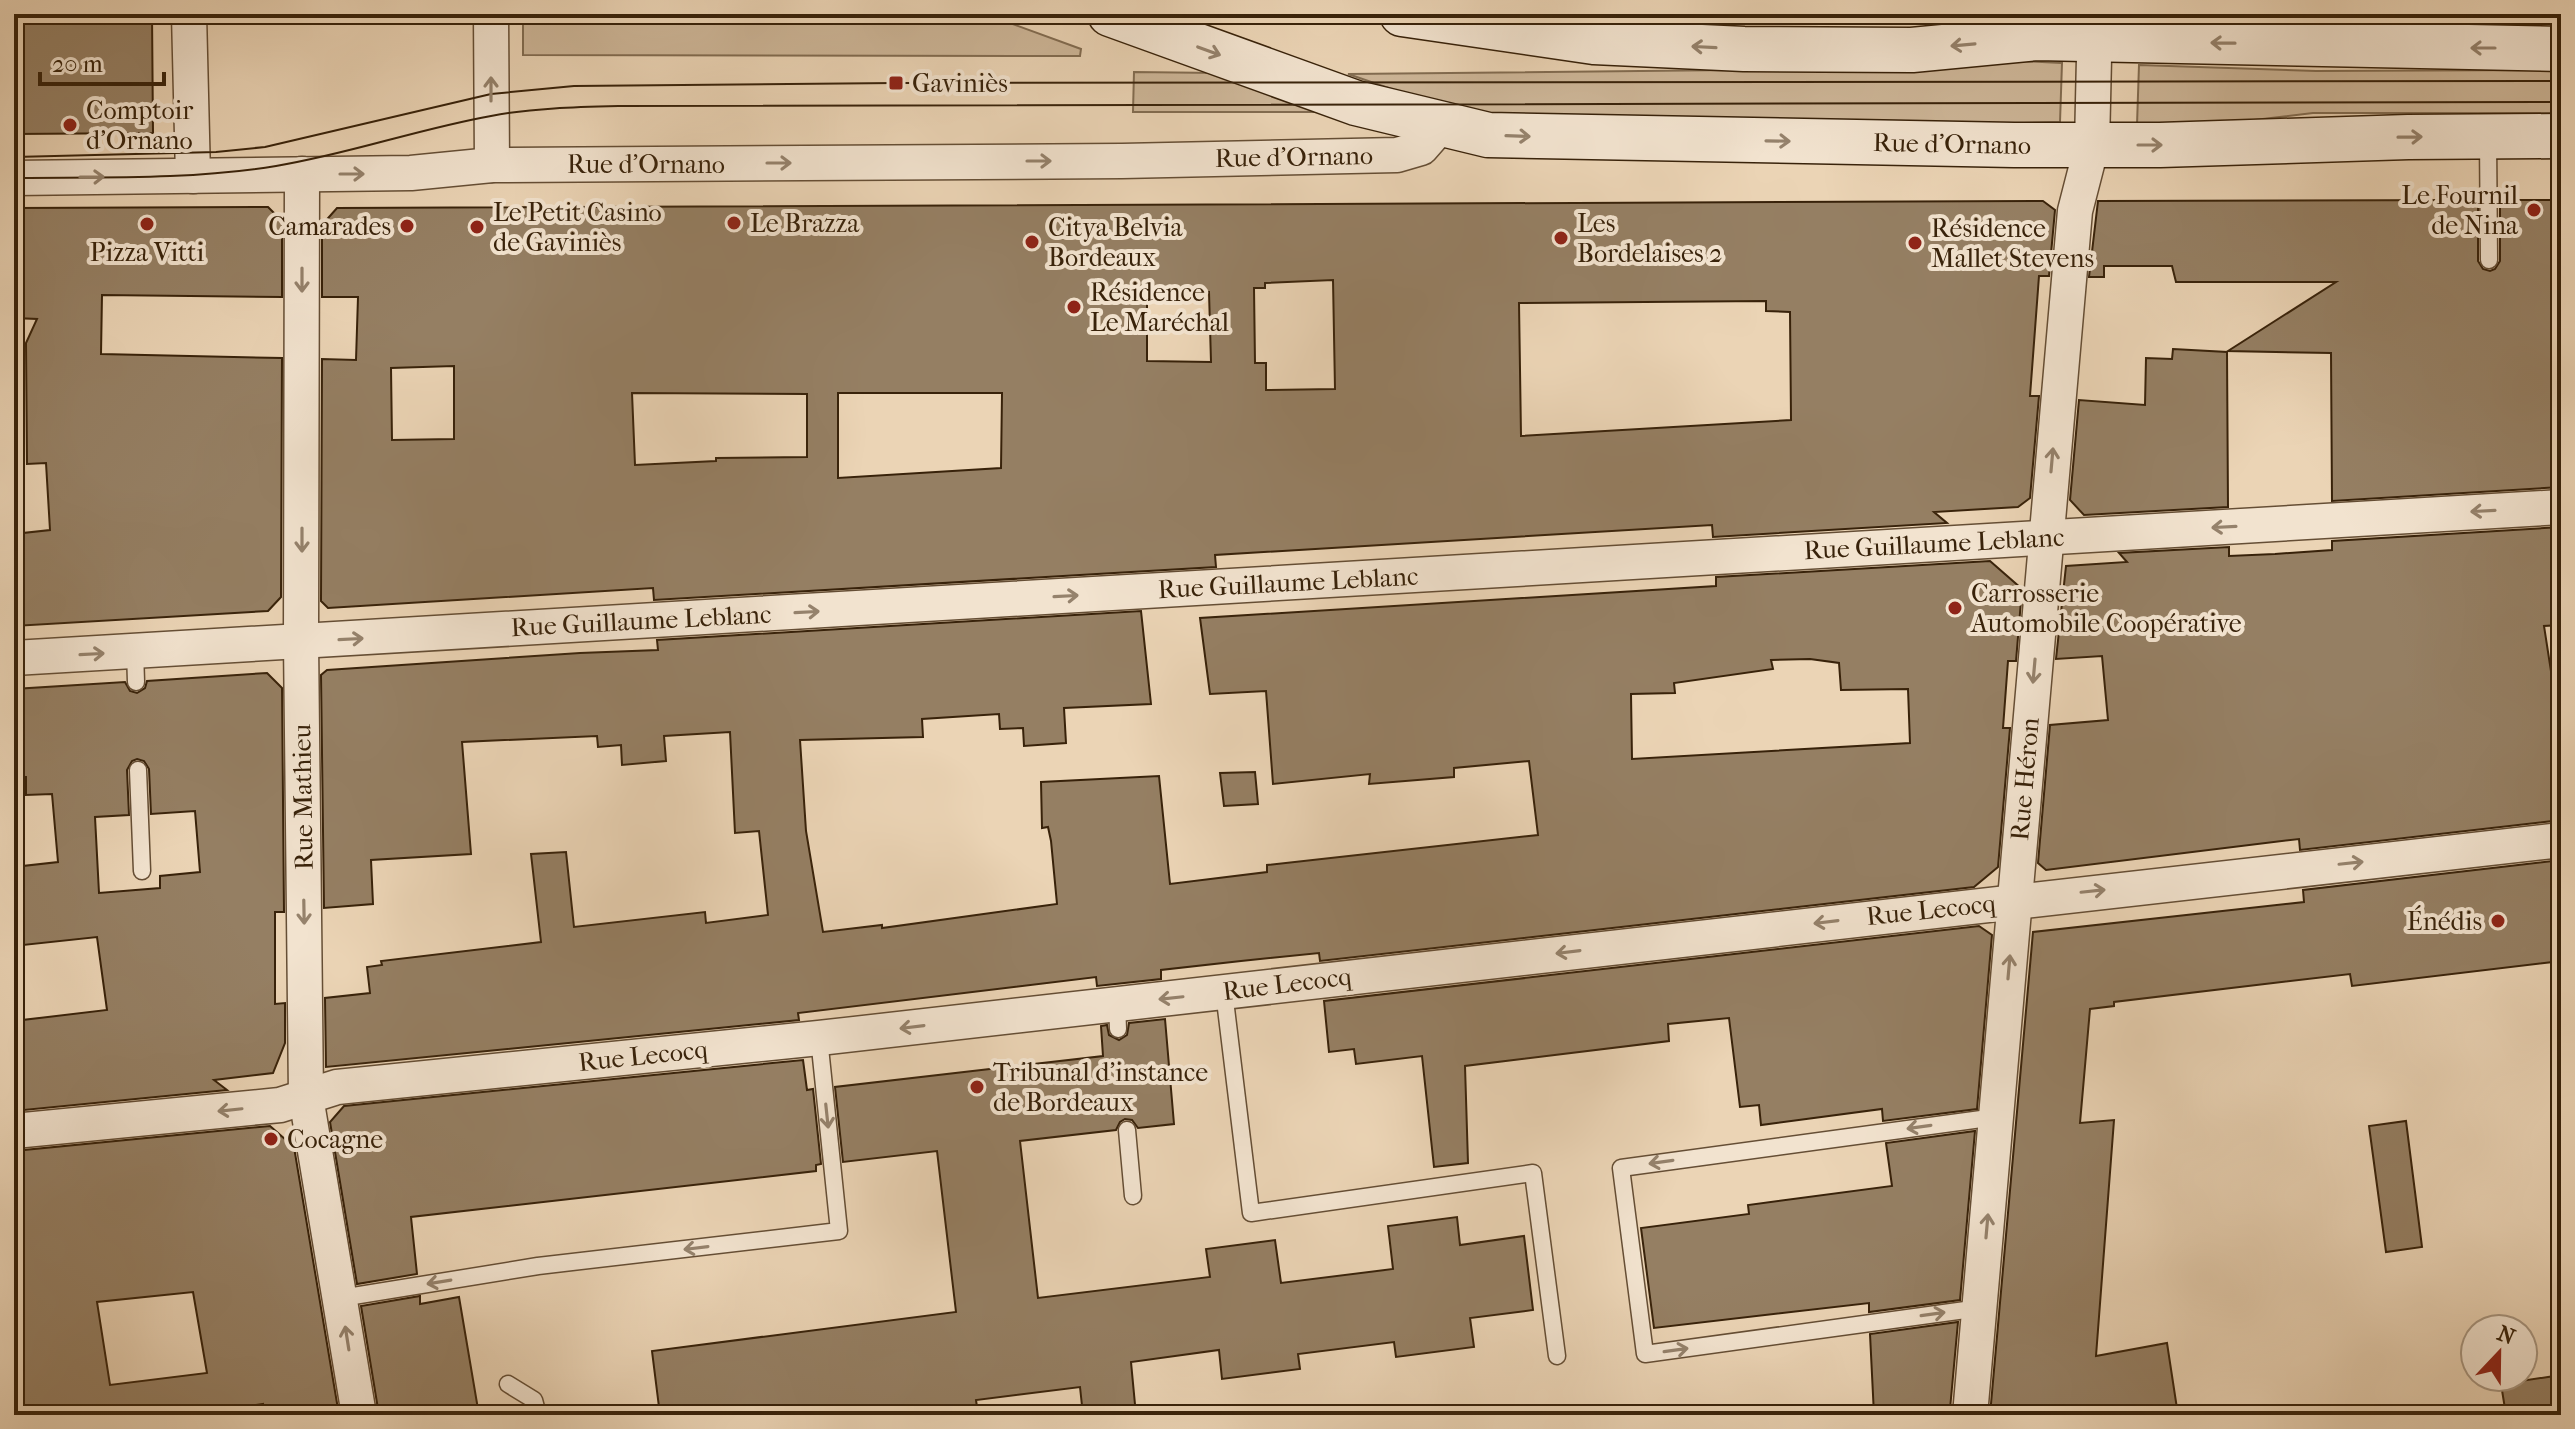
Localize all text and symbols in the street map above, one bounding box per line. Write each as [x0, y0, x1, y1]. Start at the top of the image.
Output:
one-way arrow [2210, 35, 2237, 51]
scale bar [40, 36, 164, 86]
one-way arrow [1951, 38, 1977, 53]
one-way arrow [1691, 39, 1718, 54]
one-way arrow [2470, 40, 2497, 56]
one-way arrow [1196, 45, 1221, 59]
text: 20 m [52, 50, 103, 78]
place label: Gaviniès [912, 68, 1008, 99]
marker: Gaviniès [887, 74, 905, 92]
one-way arrow [483, 76, 499, 103]
place label: Comptoir d'Ornano [86, 95, 193, 156]
marker: Comptoir d'Ornano [61, 116, 79, 134]
street label: Rue d'Ornano [1873, 127, 2031, 161]
one-way arrow [1504, 128, 1531, 143]
one-way arrow [2396, 129, 2423, 145]
one-way arrow [1764, 133, 1791, 149]
one-way arrow [2136, 137, 2163, 153]
street label: Rue d'Ornano [1215, 140, 1373, 174]
street label: Rue d'Ornano [567, 149, 725, 180]
one-way arrow [1025, 153, 1052, 169]
one-way arrow [765, 155, 792, 171]
one-way arrow [338, 166, 365, 182]
one-way arrow [78, 170, 105, 185]
place label: Le Fournil de Nina [2401, 180, 2519, 241]
place label: Le Petit Casino de Gaviniès [493, 197, 662, 258]
marker: Le Fournil de Nina [2525, 201, 2543, 219]
place label: Le Brazza [750, 208, 860, 239]
place label: Les Bordelaises 2 [1577, 208, 1722, 269]
place label: Camarades [268, 211, 391, 242]
place label: Citya Belvia Bordeaux [1048, 212, 1183, 273]
place label: Résidence Mallet Stevens [1931, 213, 2094, 274]
marker: Le Brazza [725, 214, 743, 232]
marker: Pizza Vitti [138, 215, 156, 233]
marker: Camarades [398, 217, 416, 235]
marker: Le Petit Casino de Gaviniès [468, 218, 486, 236]
marker: Les Bordelaises 2 [1552, 229, 1570, 247]
marker: Citya Belvia Bordeaux [1023, 233, 1041, 251]
marker: Résidence Mallet Stevens [1906, 234, 1924, 252]
place label: Pizza Vitti [90, 237, 205, 268]
one-way arrow [294, 266, 310, 293]
place label: Résidence Le Maréchal [1090, 277, 1229, 338]
marker: Résidence Le Maréchal [1065, 298, 1083, 316]
one-way arrow [2045, 447, 2060, 474]
one-way arrow [2470, 504, 2497, 519]
one-way arrow [2211, 520, 2238, 535]
street label: Rue Guillaume Leblanc [1803, 522, 2065, 566]
one-way arrow [294, 526, 310, 553]
street label: Rue Guillaume Leblanc [1157, 561, 1419, 605]
place label: Carrosserie Automobile Coopérative [1970, 578, 2242, 639]
one-way arrow [1052, 588, 1079, 603]
street label: Rue Guillaume Leblanc [510, 599, 772, 643]
marker: Carrosserie Automobile Coopérative [1946, 599, 1964, 617]
one-way arrow [793, 604, 820, 619]
one-way arrow [337, 631, 364, 646]
one-way arrow [78, 646, 105, 661]
one-way arrow [2026, 657, 2041, 684]
street label: Rue Héron [2004, 716, 2046, 842]
street label: Rue Mathieu [286, 723, 320, 870]
one-way arrow [2337, 856, 2364, 871]
one-way arrow [2079, 884, 2105, 899]
street label: Rue Lecocq [1865, 888, 1998, 932]
one-way arrow [297, 898, 312, 925]
place label: Énédis [2407, 905, 2482, 937]
marker: Énédis [2489, 912, 2507, 930]
one-way arrow [1814, 915, 1839, 930]
one-way arrow [1555, 944, 1582, 959]
one-way arrow [2002, 954, 2017, 981]
street label: Rue Lecocq [1221, 961, 1354, 1007]
one-way arrow [1158, 990, 1185, 1005]
one-way arrow [899, 1020, 926, 1035]
street label: Rue Lecocq [577, 1034, 710, 1078]
place label: Tribunal d'instance de Bordeaux [993, 1057, 1208, 1118]
marker: Tribunal d'instance de Bordeaux [968, 1078, 986, 1096]
one-way arrow [217, 1102, 244, 1117]
one-way arrow [819, 1102, 834, 1129]
one-way arrow [1907, 1120, 1932, 1135]
place label: Cocagne [287, 1124, 383, 1155]
marker: Cocagne [262, 1130, 280, 1148]
one-way arrow [1649, 1155, 1674, 1170]
one-way arrow [1980, 1213, 1995, 1240]
one-way arrow [683, 1240, 710, 1255]
one-way arrow [426, 1276, 452, 1291]
one-way arrow [1920, 1306, 1946, 1321]
north arrow [2459, 1313, 2539, 1393]
text: N [2494, 1320, 2519, 1351]
one-way arrow [339, 1326, 354, 1351]
one-way arrow [1662, 1342, 1689, 1357]

